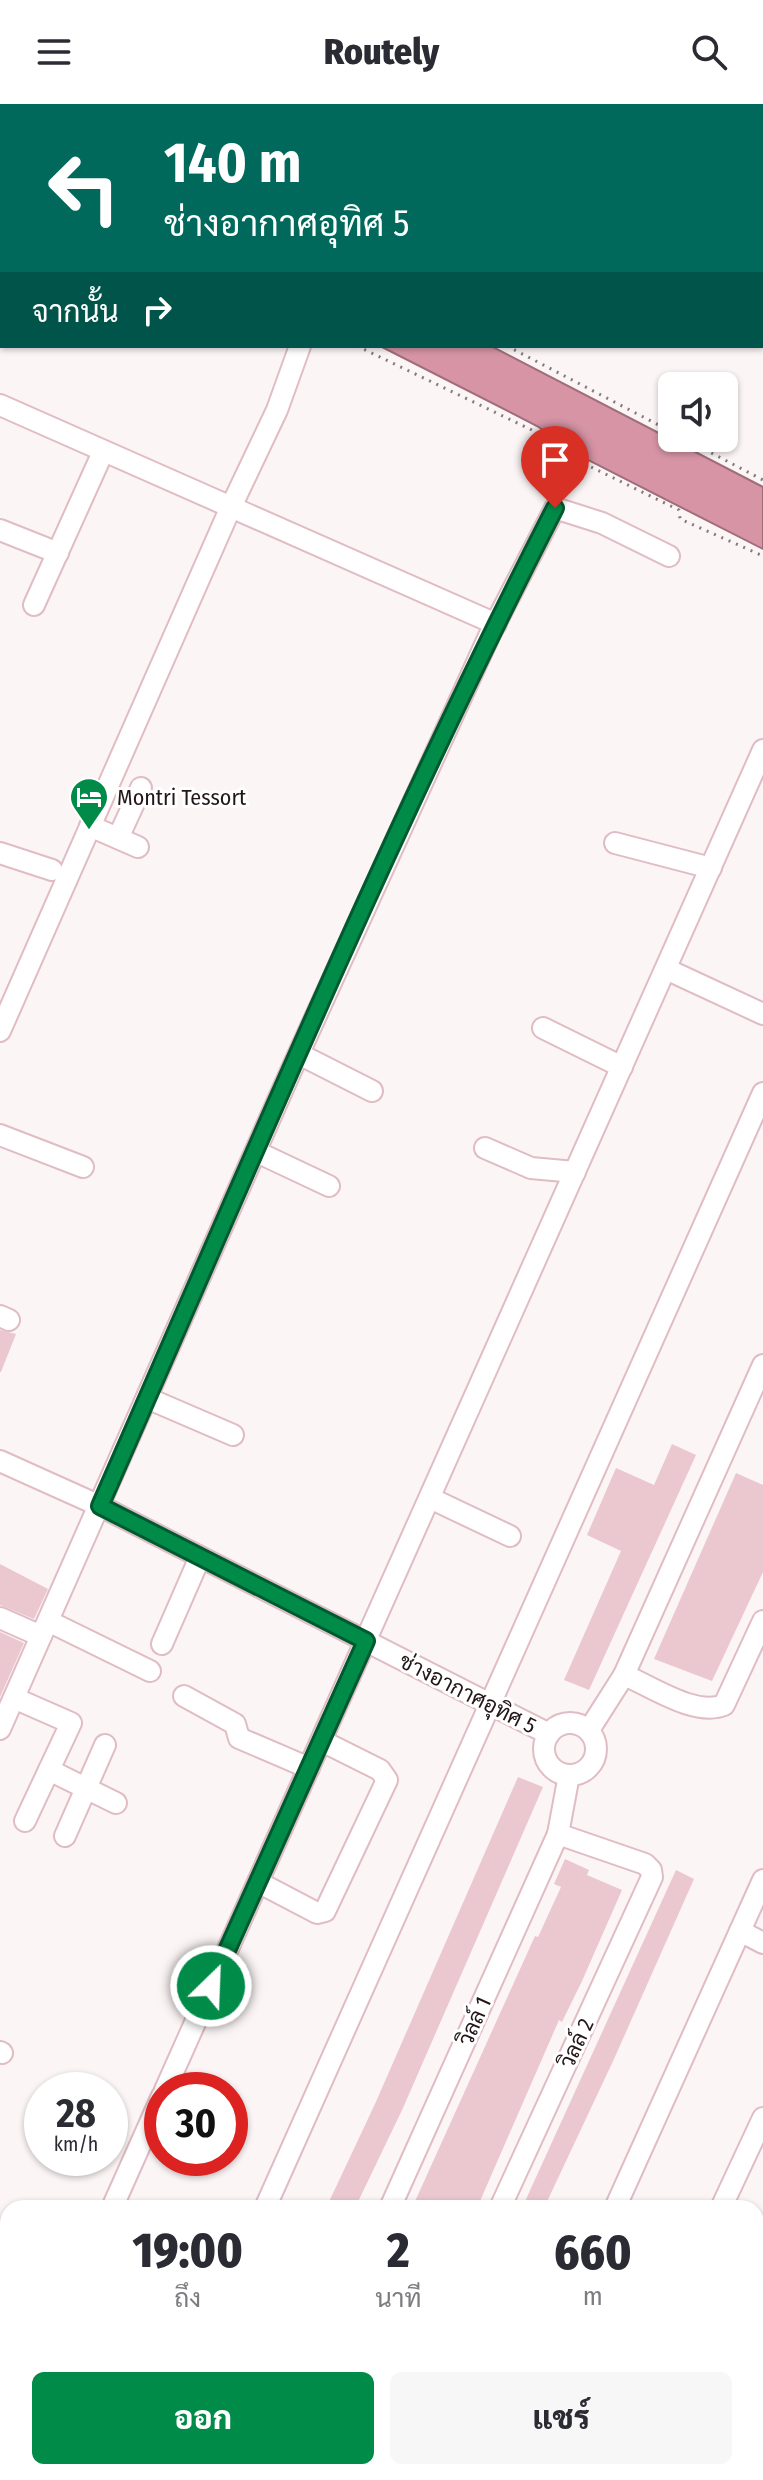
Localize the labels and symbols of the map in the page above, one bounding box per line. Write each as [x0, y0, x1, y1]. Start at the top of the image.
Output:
pin [521, 426, 589, 508]
hotel icon: Montri Tessort [68, 776, 110, 831]
place label: Montri Tessort [117, 784, 247, 811]
street label: ช่างอากาศอุทิศ 5 [394, 1647, 541, 1741]
position arrow [169, 1944, 253, 2028]
street label: วิลล์ 1 [451, 1992, 497, 2051]
street label: วิลล์ 2 [552, 2014, 600, 2073]
speed limit sign: 30 [144, 2072, 248, 2176]

